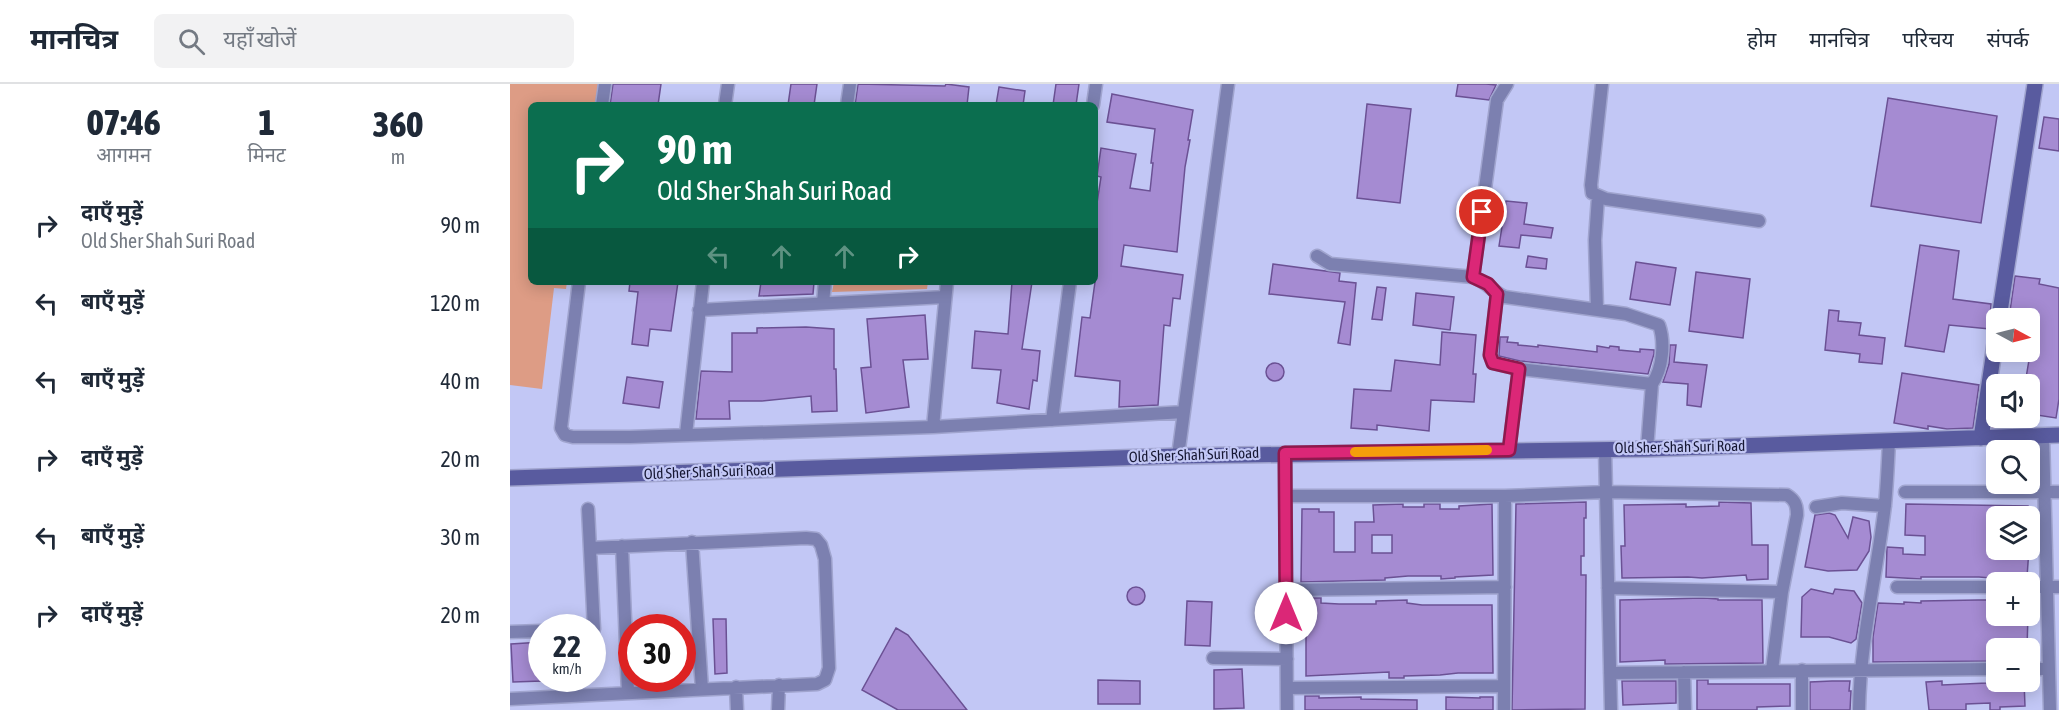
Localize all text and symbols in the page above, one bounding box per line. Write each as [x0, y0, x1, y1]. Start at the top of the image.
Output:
search box [154, 14, 574, 68]
text: मानचित्र [30, 23, 118, 55]
icon: search [175, 25, 208, 58]
text: यहाँ खोजें [223, 26, 296, 52]
text: होम [1747, 27, 1776, 51]
text: मानचित्र [1809, 27, 1869, 51]
text: परिचय [1902, 27, 1954, 51]
text: संपर्क [1987, 27, 2029, 51]
text: 07:46 [87, 101, 161, 143]
text: 1 [258, 101, 275, 143]
text: 360 [373, 103, 423, 145]
text: 90 m [657, 125, 732, 173]
icon: right [558, 126, 636, 204]
text: आगमन [96, 143, 151, 166]
text: मिनट [248, 143, 286, 166]
text: m [391, 145, 405, 168]
text: Old Sher Shah Suri Road [657, 175, 892, 206]
pin [1456, 186, 1507, 237]
icon: arrive [1465, 195, 1498, 228]
text: दाएँ मुड़ें [81, 199, 143, 225]
icon: right [30, 209, 63, 242]
text: 90 m [440, 212, 480, 238]
text: Old Sher Shah Suri Road [81, 229, 255, 252]
icon: left [702, 240, 735, 273]
icon: ahead [765, 240, 798, 273]
icon: ahead [828, 240, 861, 273]
icon: right [891, 240, 924, 273]
icon: left [30, 287, 63, 320]
text: बाएँ मुड़ें [81, 288, 144, 314]
text: 120 m [430, 290, 480, 316]
north arrow [1986, 308, 2040, 362]
map controls [1986, 308, 2040, 692]
icon: left [30, 365, 63, 398]
text: बाएँ मुड़ें [81, 366, 144, 392]
text: 40 m [440, 368, 480, 394]
button: sound [1986, 374, 2040, 428]
street label: Old Sher Shah Suri Road [1615, 437, 1745, 456]
button: search [1986, 440, 2040, 494]
icon: right [30, 443, 63, 476]
text: दाएँ मुड़ें [81, 444, 143, 470]
street label: Old Sher Shah Suri Road [1128, 444, 1260, 465]
text: 20 m [440, 446, 480, 472]
street label: Old Sher Shah Suri Road [643, 461, 775, 482]
button: layers [1986, 506, 2040, 560]
icon: left [30, 521, 63, 554]
text: बाएँ मुड़ें [81, 522, 144, 548]
text: 30 m [440, 524, 480, 550]
button: + [1986, 572, 2040, 626]
position arrow [1254, 581, 1318, 645]
icon: right [30, 599, 63, 632]
text: दाएँ मुड़ें [81, 600, 143, 626]
text: 20 m [440, 602, 480, 628]
speed limit sign: 30 [618, 614, 696, 692]
text: 22 [553, 629, 581, 663]
button: − [1986, 638, 2040, 692]
text: km/h [552, 660, 582, 677]

